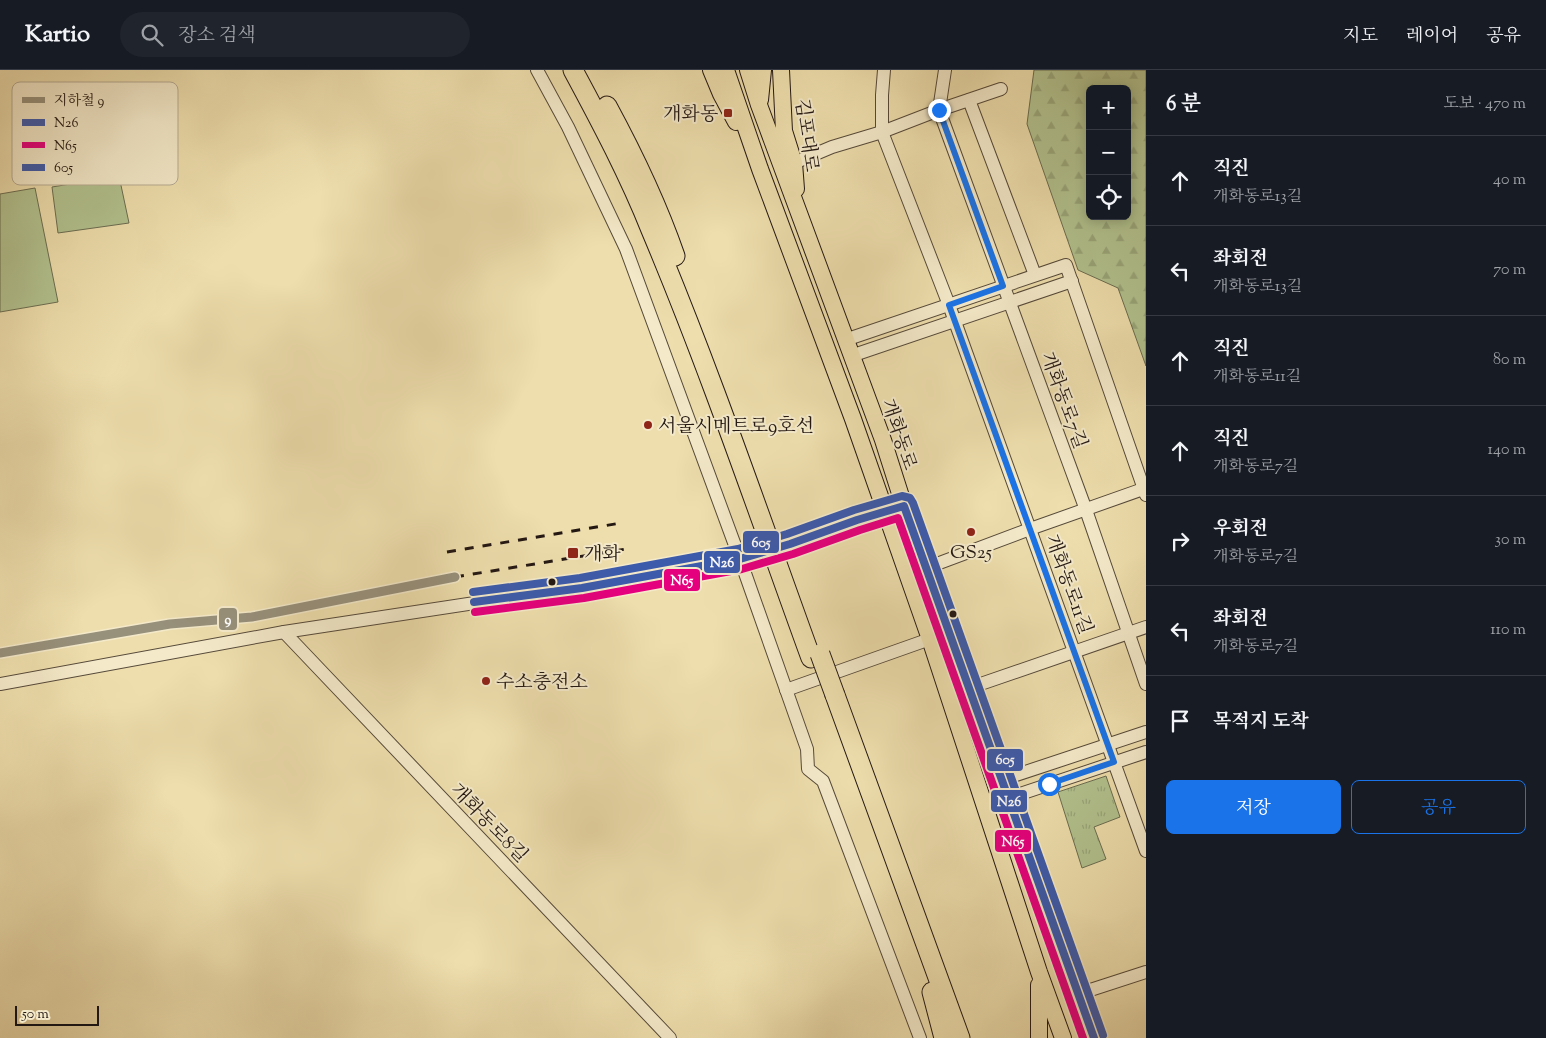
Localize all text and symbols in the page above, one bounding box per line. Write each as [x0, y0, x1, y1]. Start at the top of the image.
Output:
search box [120, 12, 470, 57]
text: Kartio [25, 18, 90, 52]
icon: search [138, 21, 166, 49]
text: 장소 검색 [178, 23, 256, 50]
text: 지도 [1343, 24, 1378, 50]
text: 레이어 [1406, 24, 1458, 50]
text: 공유 [1486, 24, 1521, 50]
legend [12, 82, 178, 185]
map controls [1086, 85, 1131, 220]
button: + [1086, 85, 1131, 130]
text: 6 분 [1166, 90, 1201, 120]
text: 지하철 9 [54, 92, 105, 112]
text: 도보 · 470 m [1443, 93, 1526, 116]
street label: 김포대로 [787, 97, 824, 174]
route end [928, 99, 951, 122]
place label: 개화동 [663, 102, 719, 129]
marker: 개화동 [722, 107, 734, 119]
text: N26 [54, 114, 79, 134]
button: − [1086, 130, 1131, 175]
text: N65 [54, 137, 77, 157]
text: 직진 [1213, 156, 1250, 183]
text: 605 [54, 159, 73, 179]
icon: ahead [1166, 167, 1194, 195]
text: 40 m [1493, 169, 1526, 192]
button: locate [1086, 175, 1131, 220]
text: 개화동로13길 [1213, 186, 1302, 209]
text: 좌회전 [1213, 246, 1268, 273]
icon: left [1166, 257, 1194, 285]
text: 70 m [1493, 259, 1526, 282]
text: 개화동로13길 [1213, 276, 1302, 299]
text: 직진 [1213, 336, 1250, 363]
icon: ahead [1166, 347, 1194, 375]
street label: 개화동로7길 [1033, 349, 1093, 453]
text: 80 m [1493, 349, 1526, 372]
text: 개화동로11길 [1213, 366, 1301, 389]
street label: 개화동로 [873, 396, 922, 474]
place label: 서울시메트로9호선 [658, 414, 814, 441]
marker: 서울시메트로9호선 [642, 419, 654, 431]
text: 직진 [1213, 426, 1250, 453]
icon: ahead [1166, 437, 1194, 465]
text: 140 m [1488, 439, 1526, 462]
text: 개화동로7길 [1213, 456, 1298, 479]
text: 우회전 [1213, 516, 1268, 543]
marker: GS25 [965, 526, 977, 538]
icon: right [1166, 527, 1194, 555]
text: 30 m [1495, 529, 1526, 552]
line badge: 605 [742, 530, 780, 554]
street label: 개화동로11길 [1037, 531, 1098, 639]
text: 605 [751, 534, 771, 554]
place label: GS25 [950, 540, 993, 567]
place label: 개화 [584, 542, 621, 569]
marker: 개화 [566, 546, 580, 560]
text: 개화동로7길 [1213, 546, 1298, 569]
line badge: N26 [703, 550, 741, 574]
text: N26 [710, 554, 734, 574]
line badge: N65 [663, 568, 701, 592]
text: N65 [671, 572, 694, 592]
unlabelled marker [547, 577, 557, 587]
text: 좌회전 [1213, 606, 1268, 633]
line badge: 9 [218, 607, 238, 631]
unlabelled marker [948, 609, 958, 619]
text: 9 [225, 611, 232, 631]
icon: left [1166, 617, 1194, 645]
text: 110 m [1490, 619, 1526, 642]
text: 개화동로7길 [1213, 636, 1298, 659]
place label: 수소충전소 [496, 670, 588, 697]
marker: 수소충전소 [480, 675, 492, 687]
icon: arrive [1166, 707, 1194, 735]
text: 목적지 도착 [1213, 709, 1309, 736]
line badge: 605 [986, 748, 1024, 772]
text: 605 [995, 751, 1015, 771]
route start [1038, 773, 1061, 796]
street label: 개화동로8길 [443, 778, 533, 870]
button: 저장 [1166, 780, 1341, 834]
button: 공유 [1351, 780, 1526, 834]
line badge: N26 [990, 789, 1028, 813]
text: N26 [997, 793, 1021, 813]
line badge: N65 [994, 829, 1032, 853]
text: N65 [1002, 833, 1025, 853]
scale bar [15, 1003, 99, 1026]
text: 50 m [22, 1005, 49, 1025]

